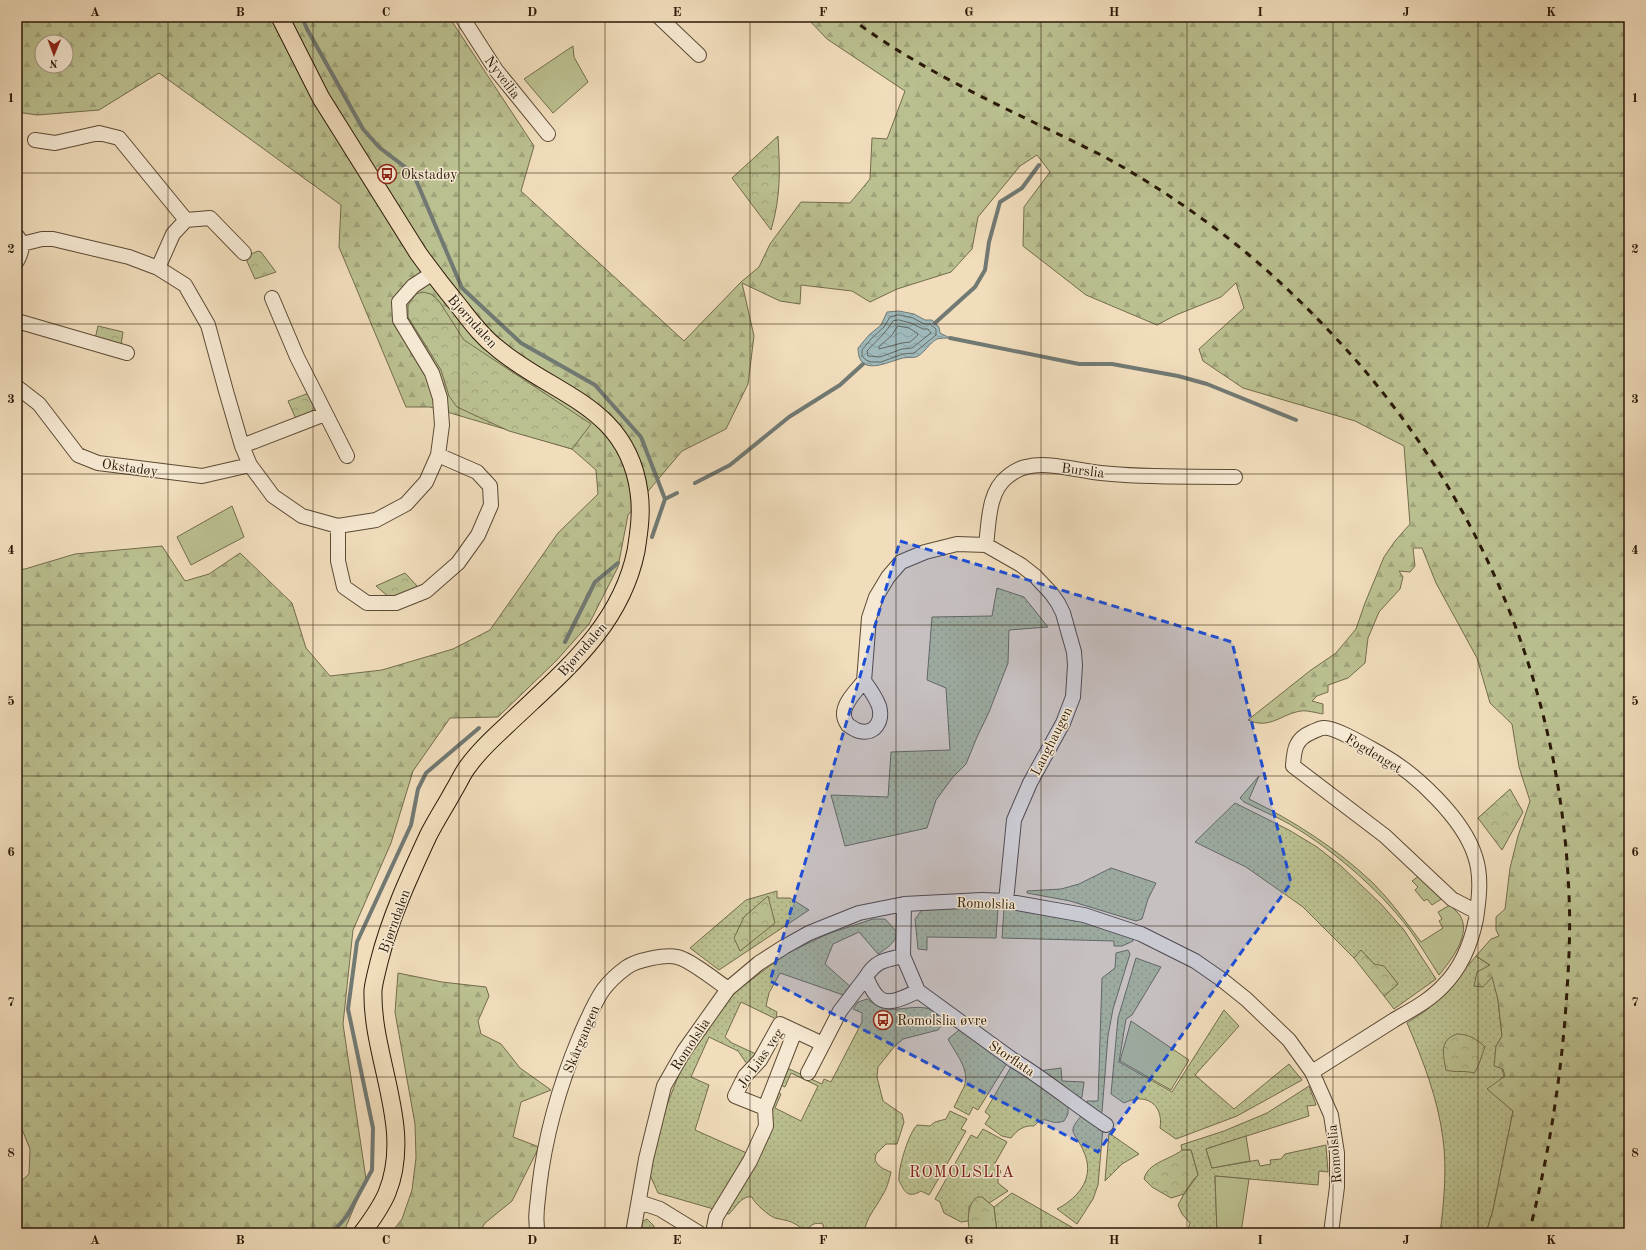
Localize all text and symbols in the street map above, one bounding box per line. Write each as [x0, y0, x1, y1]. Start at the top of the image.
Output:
text: A [90, 6, 100, 19]
text: B [235, 6, 245, 19]
text: C [382, 6, 390, 19]
text: D [527, 6, 537, 19]
text: E [673, 6, 682, 19]
text: F [819, 6, 828, 19]
text: G [964, 6, 974, 19]
text: H [1109, 6, 1120, 19]
text: I [1257, 6, 1263, 19]
text: J [1402, 6, 1410, 19]
text: K [1546, 6, 1556, 19]
north arrow [34, 34, 74, 74]
street label: Nyveilia [482, 54, 523, 102]
text: N [49, 57, 58, 68]
text: 1 [7, 92, 15, 105]
text: 1 [1631, 92, 1639, 105]
bus stop icon: Okstadøy [376, 163, 398, 185]
place label: Okstadøy [401, 168, 458, 182]
text: 2 [7, 243, 15, 256]
text: 2 [1631, 243, 1639, 256]
street label: Bjørndalen [445, 292, 500, 351]
text: 3 [7, 393, 15, 406]
text: 3 [1631, 393, 1639, 406]
street label: Okstadøy [101, 457, 159, 479]
street label: Burslia [1060, 461, 1105, 481]
text: 4 [7, 544, 15, 557]
text: 4 [1631, 544, 1639, 557]
street label: Bjørndalen [556, 620, 610, 679]
text: 5 [7, 695, 15, 708]
text: 5 [1631, 695, 1639, 708]
street label: Langhaugen [1029, 704, 1075, 778]
street label: Fogdenget [1343, 732, 1404, 776]
text: 6 [7, 846, 15, 859]
text: 6 [1631, 846, 1639, 859]
street label: Bjørndalen [377, 887, 413, 955]
street label: Romolslia [956, 896, 1016, 912]
text: 7 [7, 996, 15, 1009]
text: 7 [1631, 996, 1639, 1009]
street label: Skårgangen [561, 1003, 603, 1075]
bus stop icon: Romolslia øvre [872, 1009, 894, 1031]
place label: Romolslia øvre [897, 1014, 987, 1028]
street label: Romolslia [669, 1016, 713, 1073]
street label: Jo Lias veg [735, 1026, 787, 1091]
street label: Storflata [986, 1038, 1037, 1079]
street label: Romolslia [1325, 1124, 1345, 1184]
text: 8 [7, 1147, 15, 1160]
text: 8 [1631, 1147, 1639, 1160]
district label: ROMOLSLIA [909, 1165, 1015, 1181]
text: A [90, 1234, 100, 1247]
text: B [235, 1234, 245, 1247]
text: C [382, 1234, 390, 1247]
text: D [527, 1234, 537, 1247]
text: E [673, 1234, 682, 1247]
text: F [819, 1234, 828, 1247]
text: G [964, 1234, 974, 1247]
text: H [1109, 1234, 1120, 1247]
text: I [1257, 1234, 1263, 1247]
text: J [1402, 1234, 1410, 1247]
text: K [1546, 1234, 1556, 1247]

